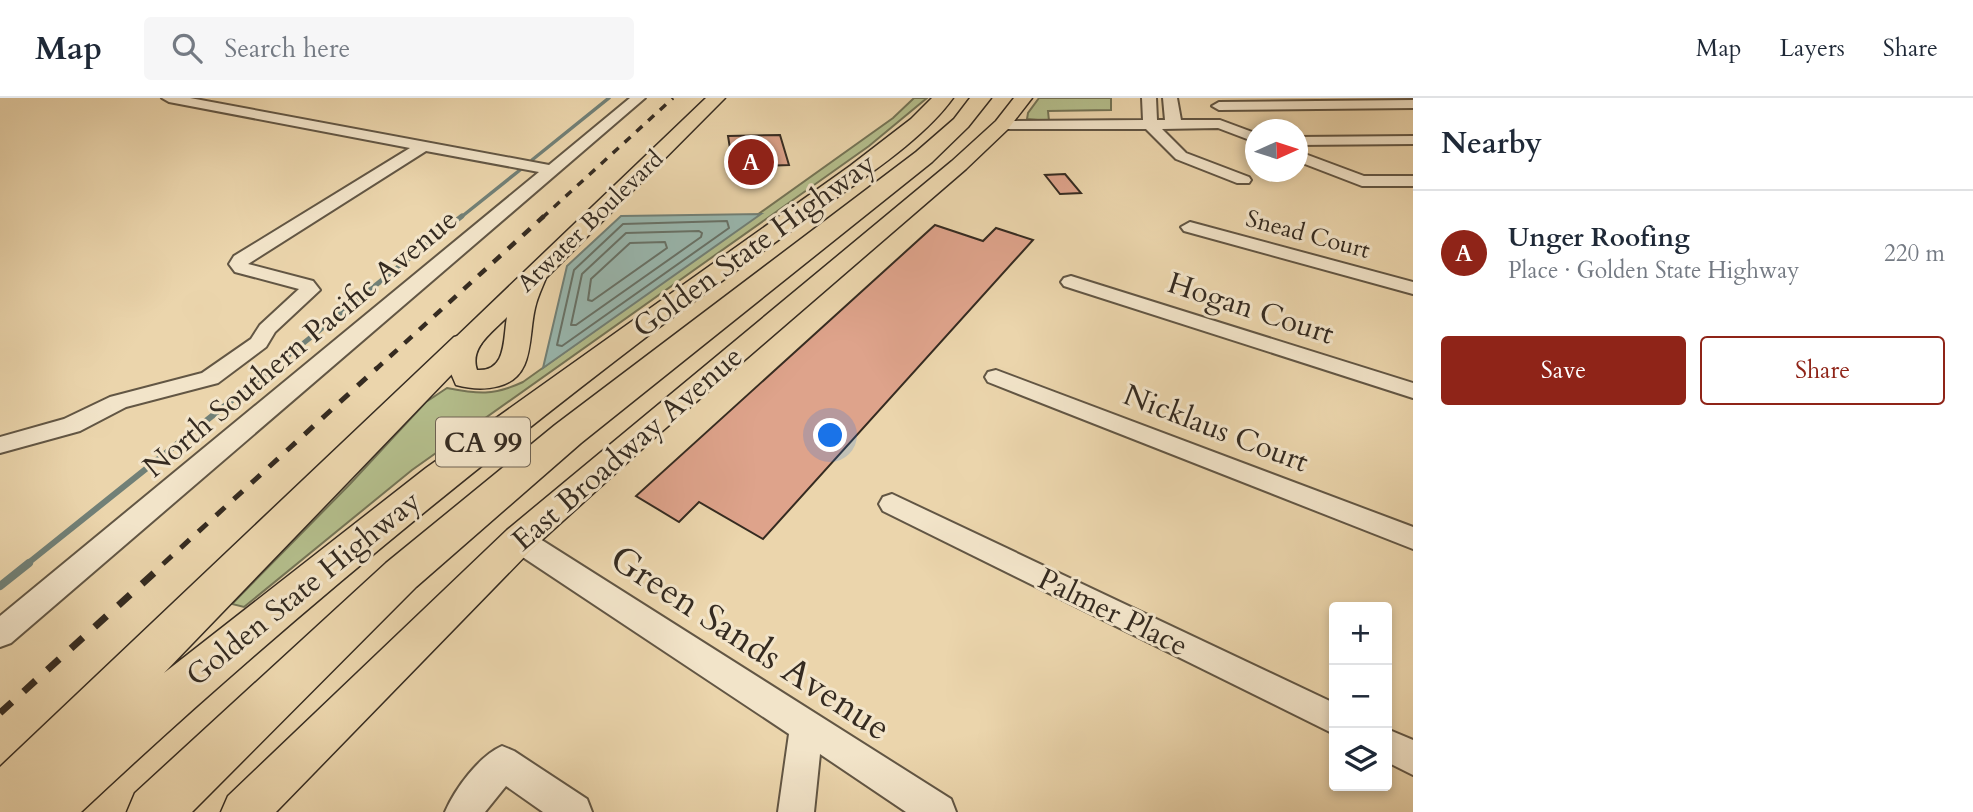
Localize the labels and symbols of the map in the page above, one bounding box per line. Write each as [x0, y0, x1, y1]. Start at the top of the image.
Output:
north arrow [1245, 119, 1308, 182]
pin: A [728, 136, 774, 188]
street label: Atwater Boulevard [510, 143, 671, 300]
street label: Golden State Highway [625, 143, 884, 347]
street label: North Southern Pacific Avenue [134, 200, 466, 487]
street label: Snead Court [1242, 202, 1374, 267]
street label: Hogan Court [1163, 262, 1340, 355]
street label: East Broadway Avenue [503, 337, 752, 560]
street label: Nicklaus Court [1117, 374, 1315, 483]
road number: CA 99 [436, 418, 530, 466]
your location [813, 418, 847, 452]
street label: Golden State Highway [177, 481, 429, 696]
street label: Green Sands Avenue [601, 533, 900, 752]
street label: Palmer Place [1031, 559, 1195, 666]

